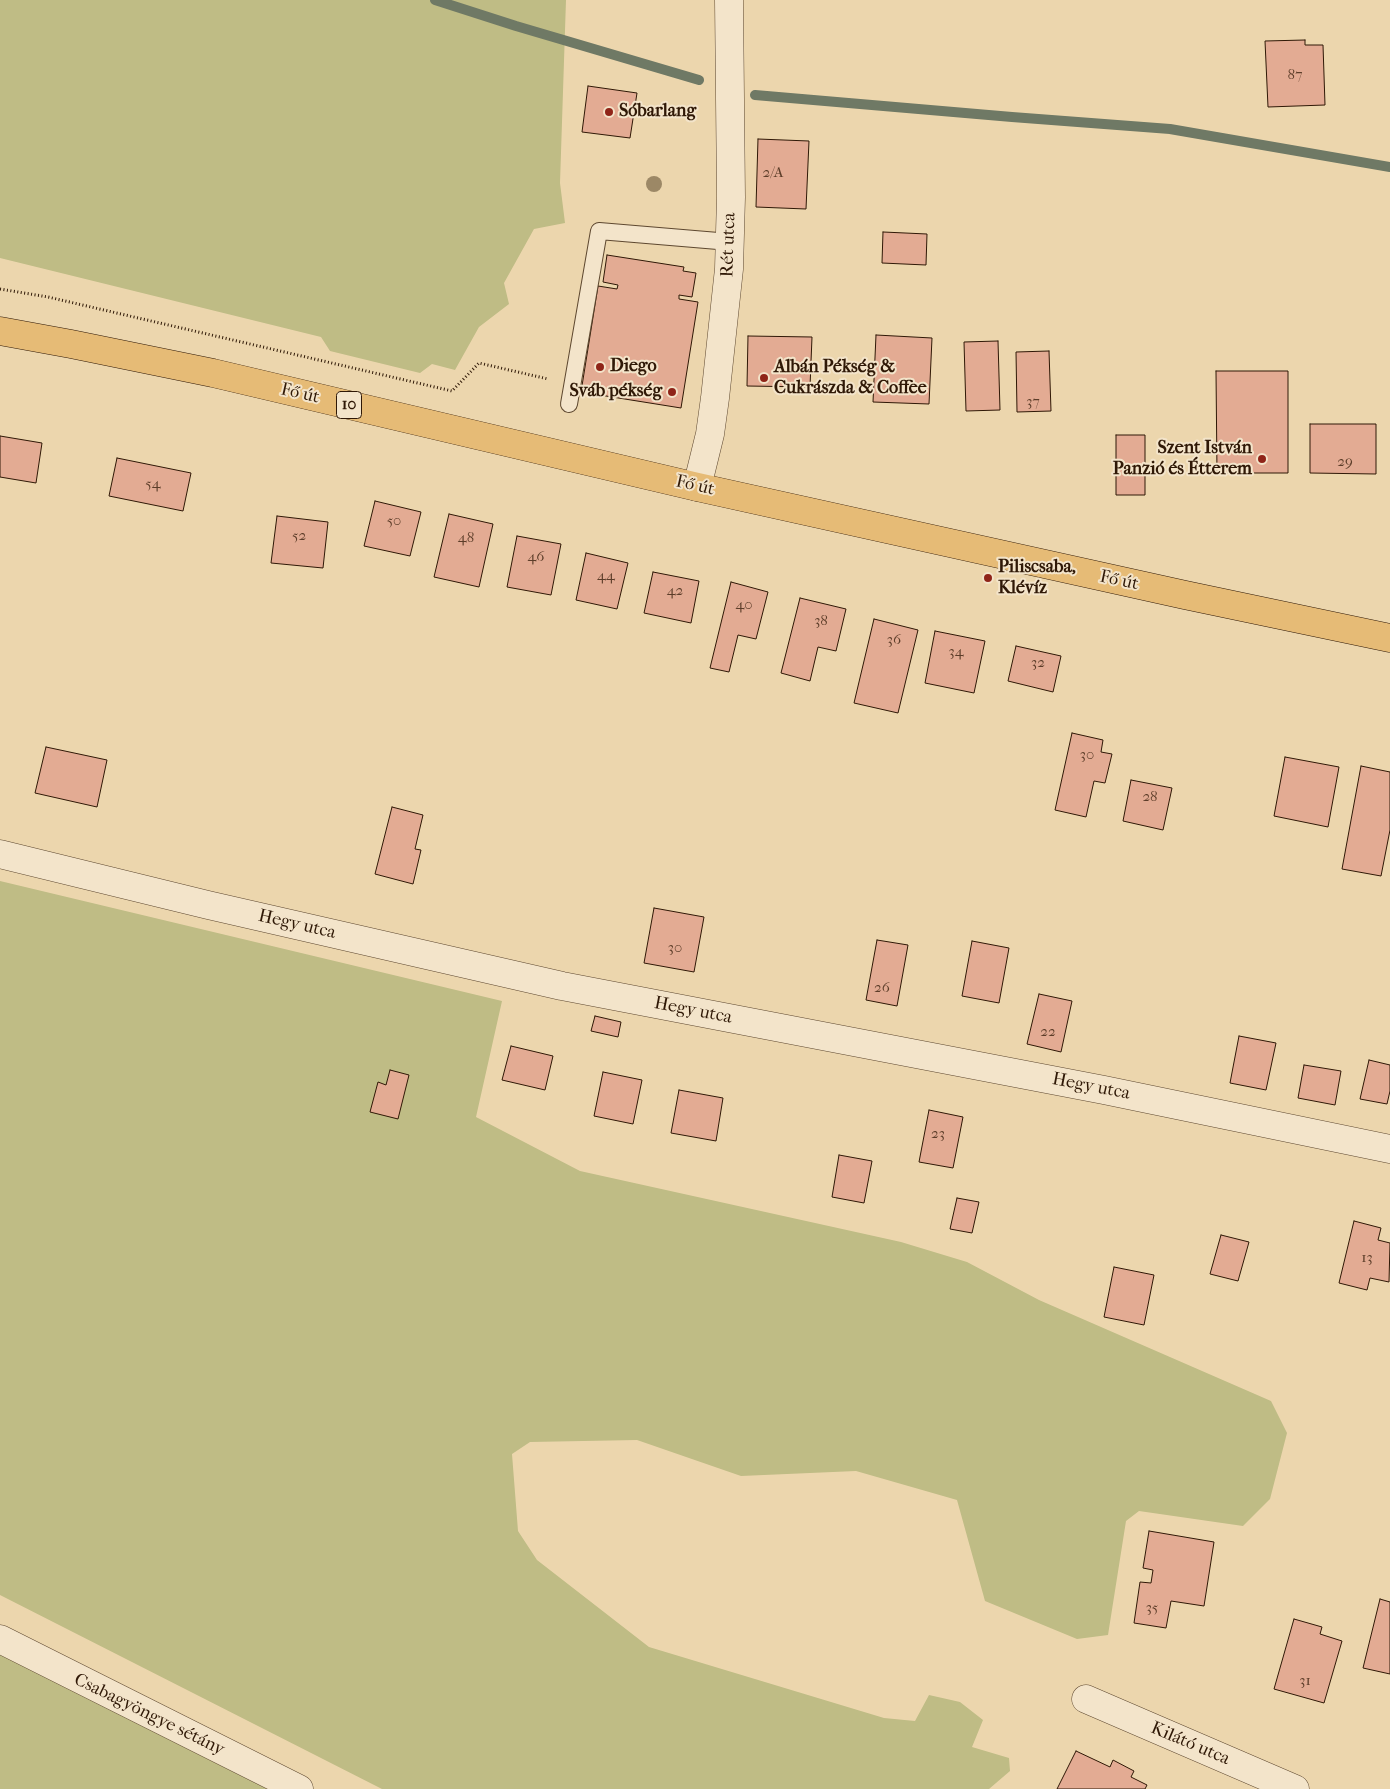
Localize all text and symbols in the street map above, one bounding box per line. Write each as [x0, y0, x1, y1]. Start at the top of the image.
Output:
house number: 87 [1288, 66, 1302, 84]
place label: Sóbarlang [619, 101, 696, 123]
marker: Sóbarlang [603, 106, 615, 118]
house number: 2/A [762, 164, 784, 182]
street label: Rét utca [717, 212, 741, 278]
place label: Diego [610, 356, 657, 378]
place label: Albán Pékség & Cukrászda & Coffee [774, 357, 927, 399]
marker: Diego [594, 361, 606, 373]
marker: Albán Pékség & Cukrászda & Coffee [758, 372, 770, 384]
street label: Fő út [279, 379, 321, 409]
place label: Sváb pékség [570, 381, 662, 403]
marker: Sváb pékség [666, 386, 678, 398]
road number: 10 [336, 392, 362, 418]
house number: 37 [1026, 393, 1040, 411]
place label: Szent István Panzió és Étterem [1113, 438, 1252, 480]
marker: Szent István Panzió és Étterem [1256, 453, 1268, 465]
house number: 29 [1337, 453, 1353, 471]
street label: Fő út [674, 471, 716, 501]
house number: 54 [145, 475, 161, 493]
house number: 50 [387, 512, 401, 530]
house number: 52 [292, 527, 306, 545]
house number: 48 [458, 529, 474, 547]
house number: 46 [528, 548, 544, 566]
place label: Piliscsaba, Klévíz [998, 557, 1076, 600]
street label: Fő út [1098, 566, 1140, 596]
house number: 44 [597, 567, 615, 585]
marker: Piliscsaba, Klévíz [982, 572, 994, 584]
house number: 42 [667, 582, 683, 600]
house number: 40 [735, 596, 753, 614]
house number: 38 [814, 612, 828, 630]
house number: 36 [887, 631, 901, 649]
house number: 34 [948, 643, 964, 661]
house number: 32 [1031, 654, 1045, 672]
house number: 30 [1080, 746, 1094, 764]
house number: 28 [1142, 788, 1158, 806]
street label: Hegy utca [256, 906, 338, 944]
house number: 30 [668, 939, 682, 957]
house number: 26 [874, 979, 890, 997]
street label: Hegy utca [652, 993, 734, 1029]
house number: 22 [1040, 1023, 1056, 1041]
street label: Hegy utca [1050, 1069, 1132, 1105]
house number: 23 [931, 1125, 945, 1143]
house number: 13 [1361, 1249, 1373, 1267]
house number: 35 [1146, 1599, 1158, 1617]
street label: Csabagyöngye sétány [70, 1669, 228, 1761]
house number: 31 [1299, 1672, 1311, 1690]
street label: Kilátó utca [1147, 1718, 1233, 1770]

